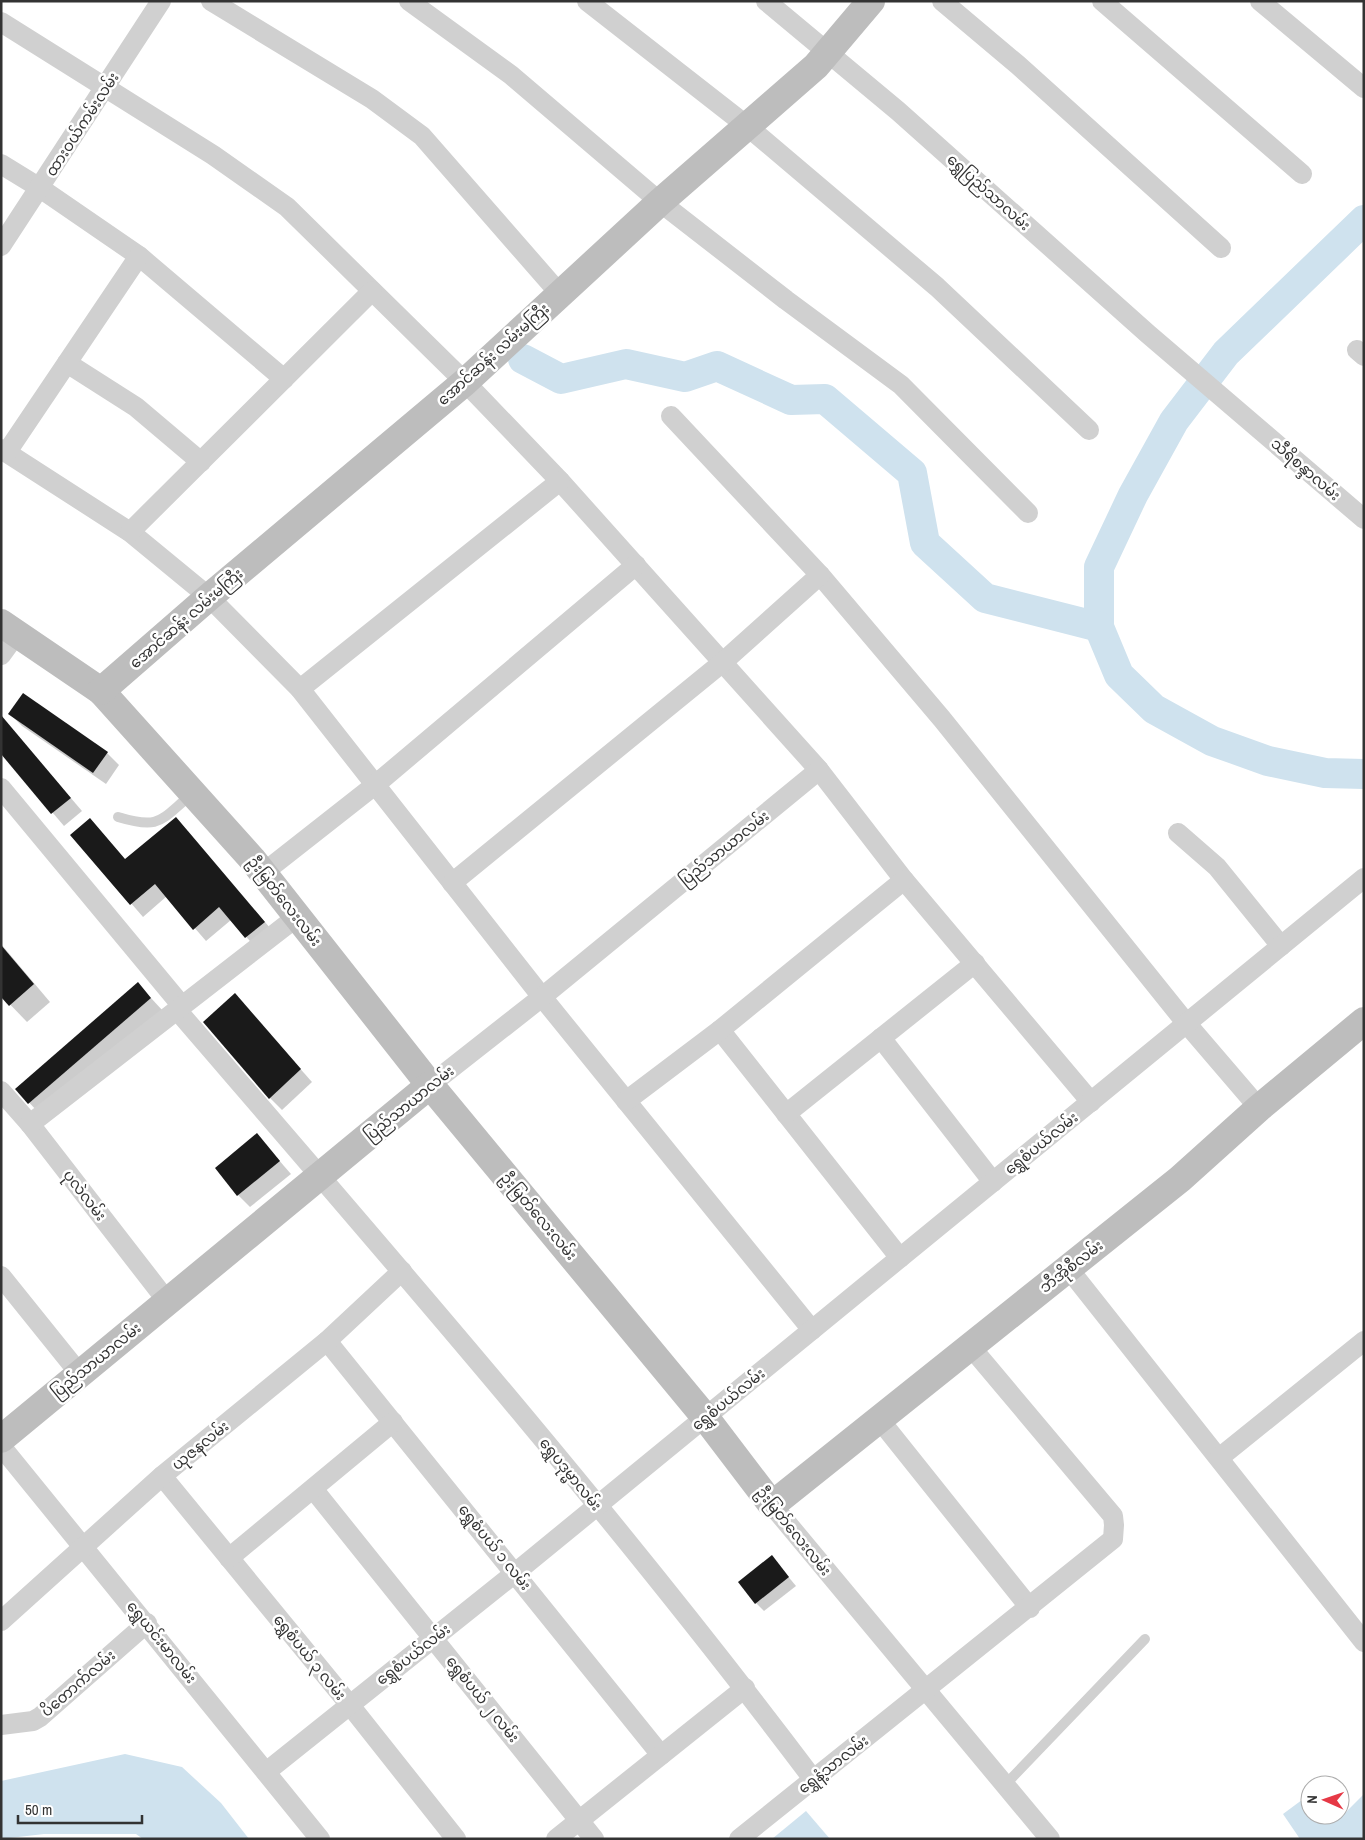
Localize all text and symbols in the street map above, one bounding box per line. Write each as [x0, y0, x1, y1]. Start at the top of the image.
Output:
street label: ထားဝယ်ကမ်းလမ်း [40, 68, 124, 180]
street label: ရွှေပြည်သာလမ်း [941, 149, 1035, 237]
street label: အောင်ဆန်း လမ်းမကြီး [433, 298, 555, 411]
street label: သီရိစန္ဒာလမ်း [1265, 433, 1345, 507]
street label: အောင်ဆန်း လမ်းမကြီး [125, 563, 248, 675]
street label: ပြည်သာယာလမ်း [675, 805, 775, 892]
street label: ဦးမြတ်လေးလမ်း [242, 852, 327, 952]
street label: ပြည်သာယာလမ်း [360, 1060, 460, 1147]
street label: ရွှေစံပယ်လမ်း [1000, 1107, 1083, 1181]
street label: ပုလဲလမ်း [57, 1165, 112, 1226]
street label: ဦးမြတ်လေးလမ်း [494, 1167, 582, 1266]
street label: ဘီအိုစီလမ်း [1035, 1235, 1108, 1299]
street label: ပြည်သာယာလမ်း [47, 1317, 147, 1404]
street label: ရွှေစံပယ်လမ်း [687, 1363, 770, 1437]
street label: ယုဇနလမ်း [167, 1415, 234, 1476]
street label: ရွှေပဒုမ္မာလမ်း [533, 1433, 607, 1516]
street label: ဦးမြတ်လေးလမ်း [750, 1482, 836, 1581]
street label: ရွှေစံပယ် ၁ လမ်း [452, 1500, 536, 1596]
street label: ရွှေယင်းမာလမ်း [121, 1596, 202, 1689]
street label: ရွှေစံပယ် ၃ လမ်း [267, 1610, 351, 1706]
street label: ရွှေစံပယ်လမ်း [371, 1618, 456, 1691]
street label: ပိတောက်လမ်း [36, 1645, 120, 1721]
street label: ရွှေစံပယ် ၂ လမ်း [440, 1651, 524, 1748]
street label: ရွှေနံ့သာလမ်း [793, 1730, 874, 1800]
north arrow [1300, 1775, 1350, 1825]
scale bar [18, 1792, 141, 1824]
text: N [1303, 1795, 1321, 1804]
text: 50 m [25, 1799, 52, 1820]

